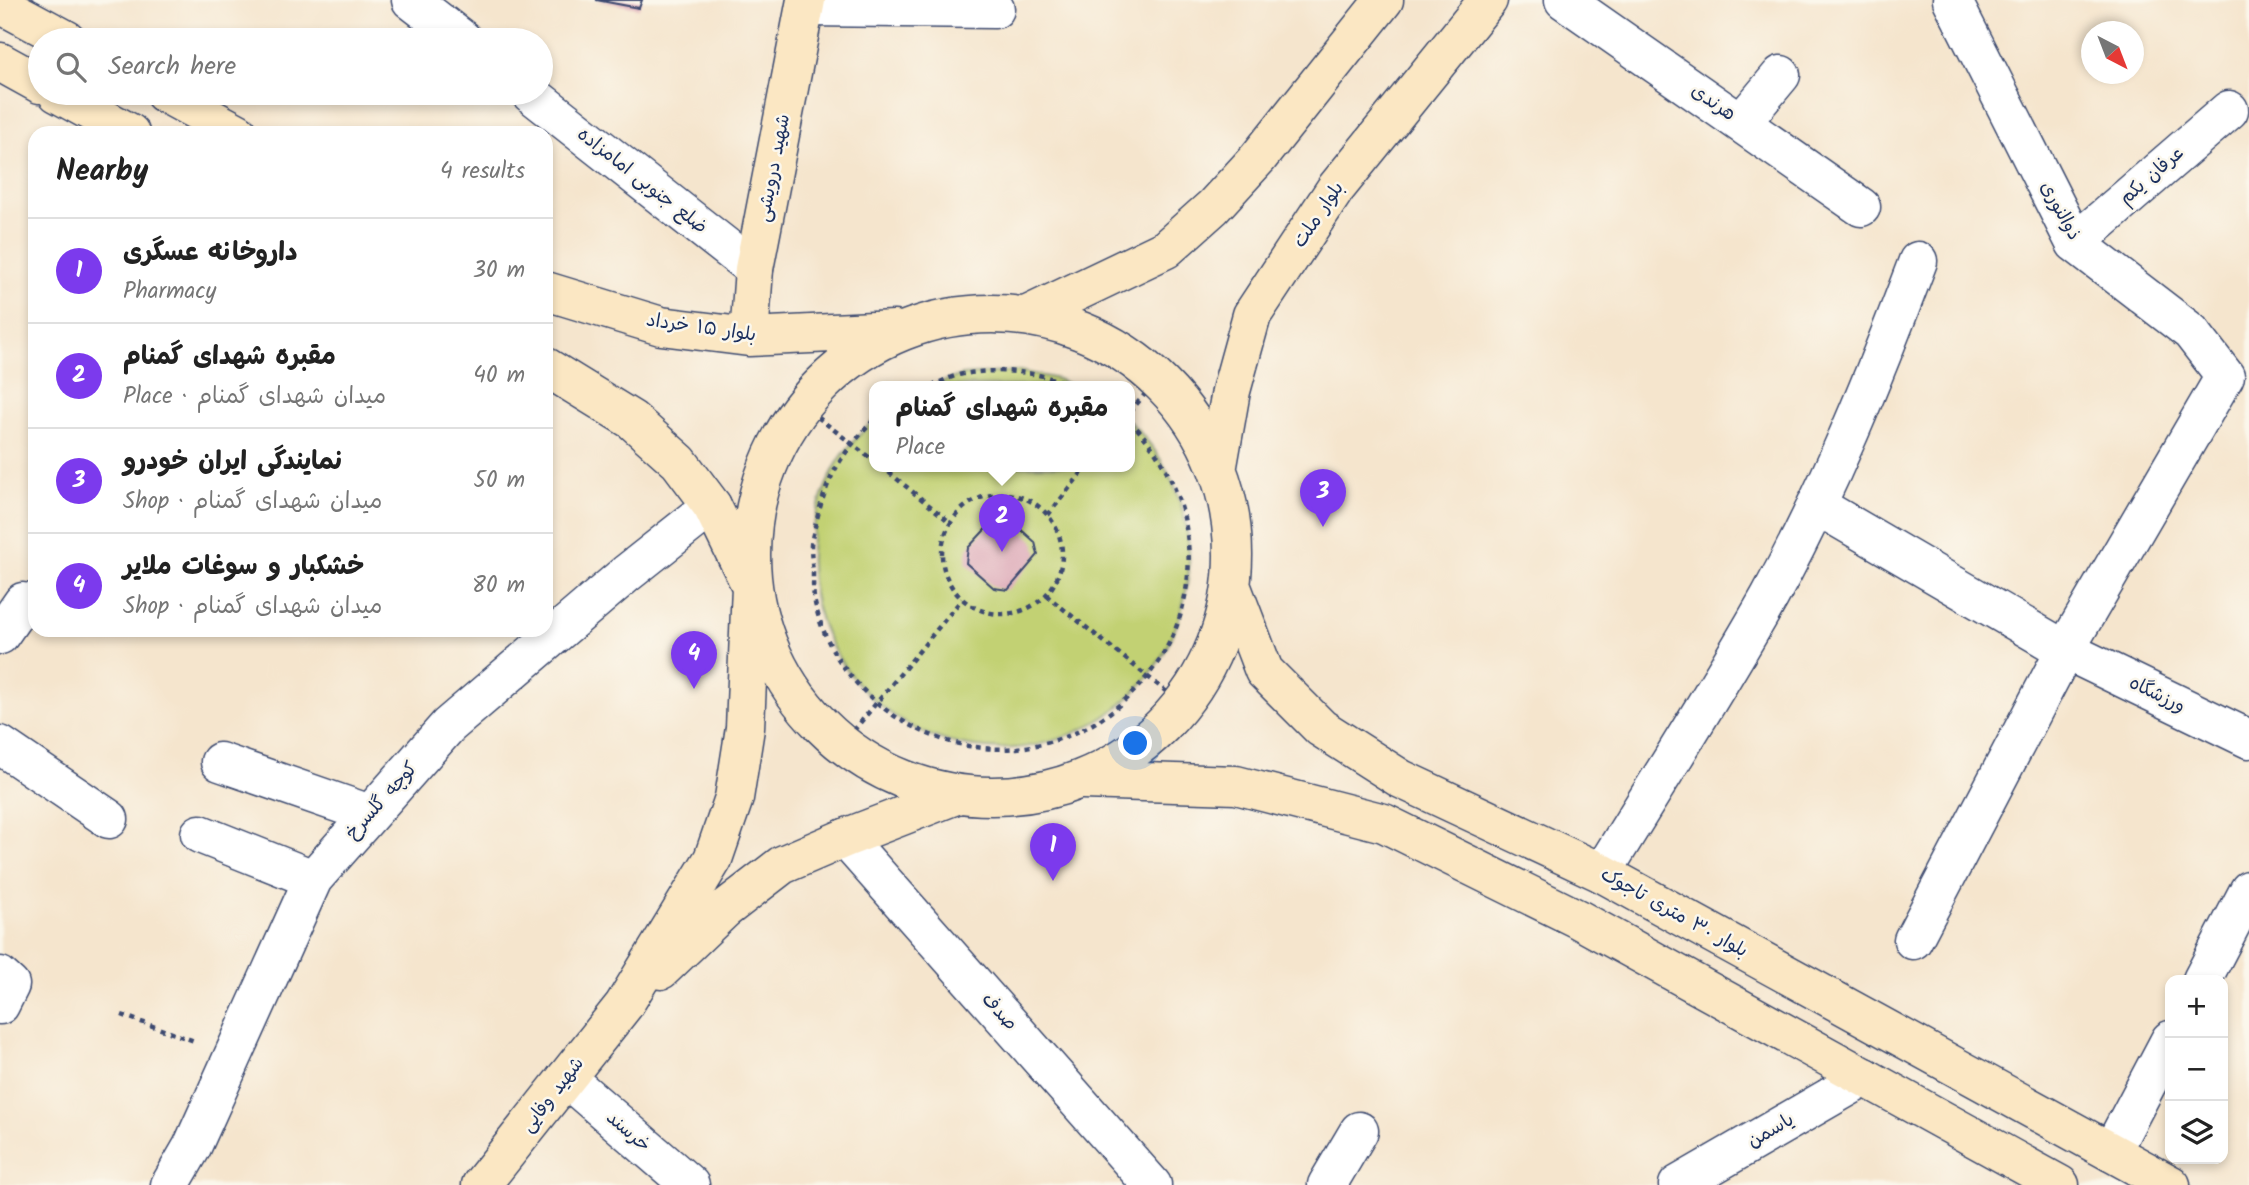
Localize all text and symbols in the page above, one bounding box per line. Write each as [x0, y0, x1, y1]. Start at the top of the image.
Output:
north arrow [2081, 21, 2144, 84]
search box [28, 28, 553, 105]
text: Search here [108, 46, 236, 88]
icon: search [52, 48, 90, 86]
street label: هرندی [1684, 77, 1742, 129]
street label: شهید درویشی [749, 111, 799, 225]
street label: ضلع جنوبی امامزاده [570, 120, 714, 242]
street label: عرفان یکم [2113, 139, 2191, 213]
text: Nearby [56, 148, 148, 196]
text: 4 results [440, 154, 525, 190]
street label: بلوار ملت [1286, 176, 1352, 254]
street label: ذوالنوری [2031, 176, 2089, 246]
text: داروخانه عسگری [123, 232, 298, 274]
text: 1 [76, 253, 82, 289]
text: 30 m [473, 253, 525, 289]
text: Pharmacy [123, 274, 216, 310]
street label: بلوار ۱۵ خرداد [644, 305, 758, 351]
text: مقبره شهدای گمنام [123, 336, 336, 378]
text: 2 [72, 358, 86, 394]
text: 40 m [473, 358, 525, 394]
text: Place · میدان شهدای گمنام [123, 379, 386, 415]
popup [869, 381, 1135, 472]
text: مقبره شهدای گمنام [896, 388, 1108, 430]
text: Place [896, 430, 945, 466]
text: نمایندگی ایران خودرو [123, 441, 342, 483]
text: 3 [73, 463, 85, 499]
text: 50 m [474, 463, 525, 499]
pin: 3 [1300, 469, 1346, 527]
text: Shop · میدان شهدای گمنام [123, 484, 383, 520]
pin: 2 [979, 494, 1025, 552]
text: خشکبار و سوغات ملایر [123, 546, 364, 588]
text: 4 [73, 568, 85, 604]
text: 80 m [472, 568, 525, 604]
text: Shop · میدان شهدای گمنام [123, 589, 383, 625]
pin: 4 [671, 631, 717, 689]
street label: ورزشگاه [2124, 668, 2190, 722]
your location [1118, 726, 1152, 760]
street label: کوچه گلسرخ [338, 755, 426, 847]
pin: 1 [1030, 823, 1076, 881]
street label: بلوار ۳۰ متری تاجوک [1595, 860, 1753, 966]
map controls [2165, 975, 2228, 1164]
button: + [2165, 975, 2228, 1038]
street label: صدف [974, 986, 1024, 1038]
button: − [2165, 1038, 2228, 1101]
street label: شهید وفایی [514, 1051, 592, 1139]
button: layers [2165, 1101, 2228, 1164]
street label: خرسند [599, 1104, 657, 1160]
street label: یاسمن [1742, 1106, 1800, 1156]

